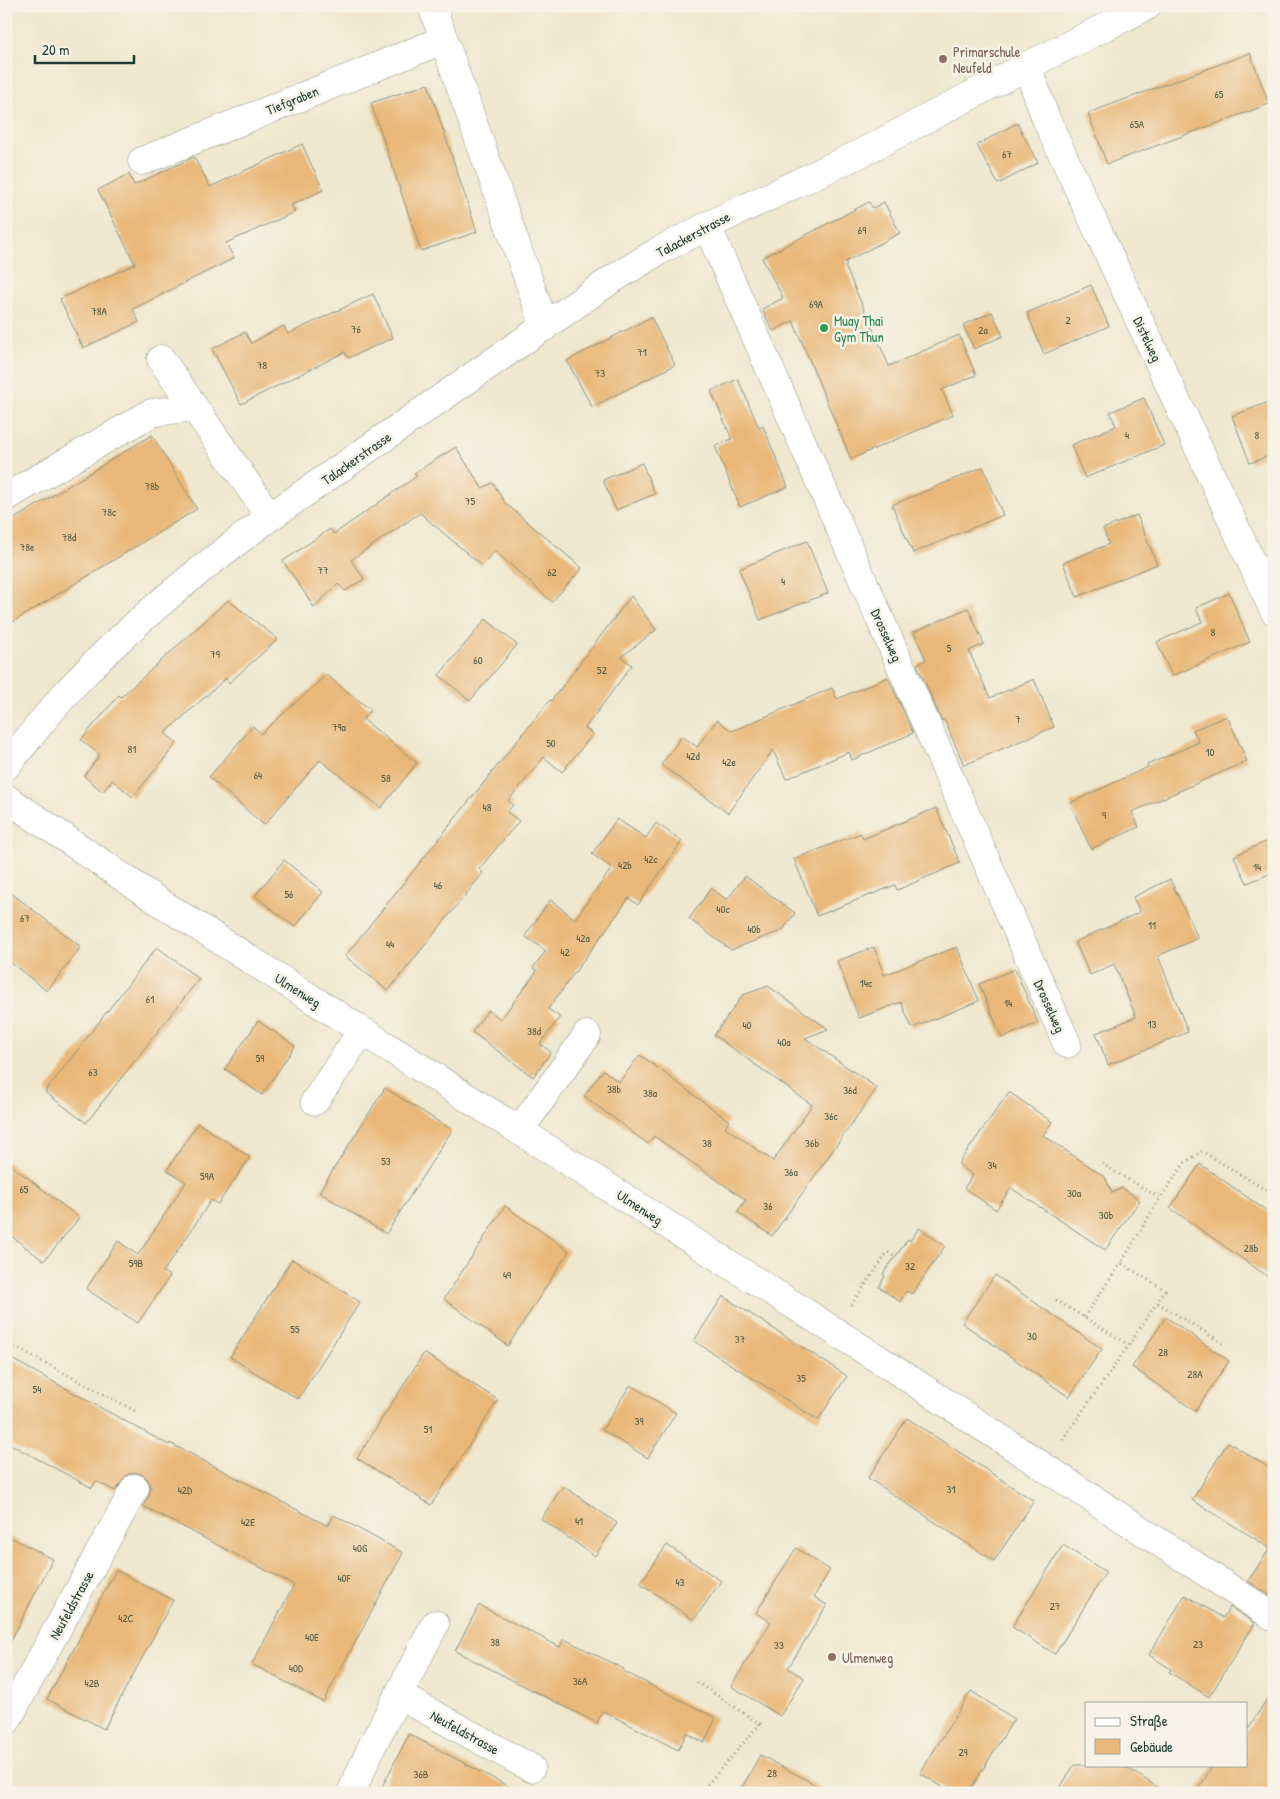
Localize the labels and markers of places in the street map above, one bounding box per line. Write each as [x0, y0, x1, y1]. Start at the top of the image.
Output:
place label: Primarschule Neufeld [953, 42, 1021, 77]
marker: Primarschule Neufeld [937, 53, 949, 65]
place label: Muay Thai Gym Thun [834, 311, 884, 347]
marker: Muay Thai Gym Thun [818, 322, 830, 334]
place label: Ulmenweg [842, 1648, 893, 1668]
marker: Ulmenweg [826, 1651, 838, 1663]

